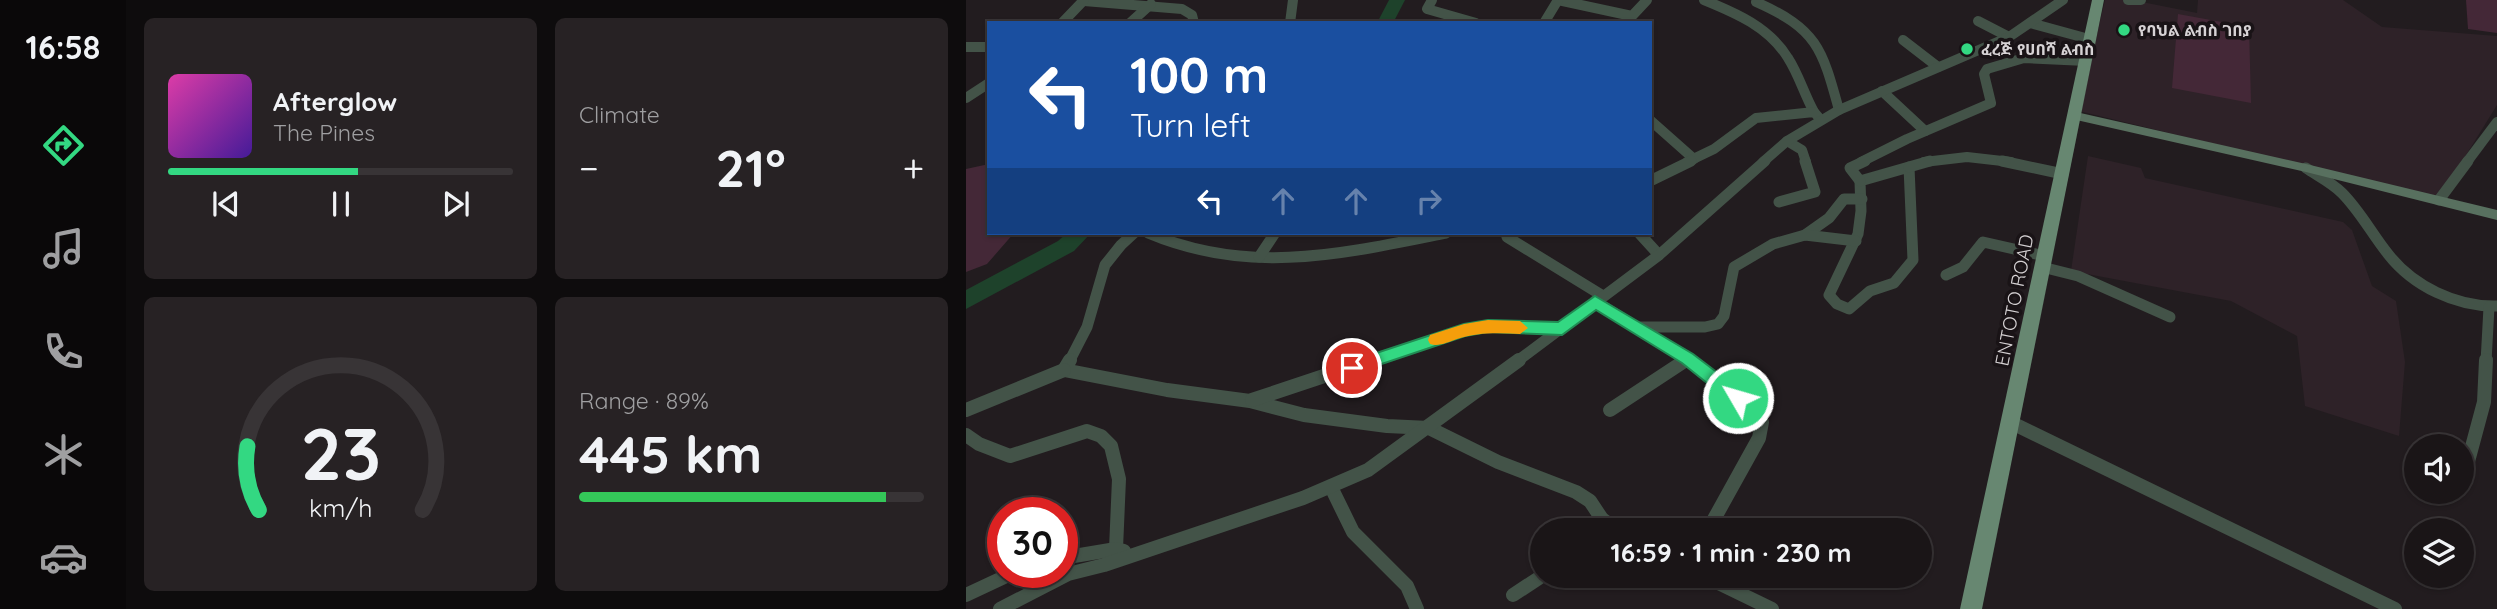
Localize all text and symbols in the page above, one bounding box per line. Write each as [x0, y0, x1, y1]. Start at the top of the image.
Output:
place label: የባህል ልብስ ገበያ [2138, 20, 2252, 40]
marker: የባህል ልብስ ገበያ [2116, 22, 2132, 38]
text: 16:58 [26, 27, 100, 67]
place label: ፈረጅ የሀበሻ ልብስ [1981, 39, 2094, 59]
marker: ፈረጅ የሀበሻ ልብስ [1959, 41, 1975, 57]
text: 100 m [1130, 44, 1268, 105]
icon: left [1015, 49, 1106, 140]
text: Afterglow [273, 85, 397, 118]
text: Climate [579, 100, 660, 129]
text: Turn left [1130, 105, 1251, 145]
text: The Pines [273, 118, 375, 147]
icon: directions [39, 121, 88, 170]
text: 21° [716, 135, 786, 200]
text: − [579, 144, 599, 192]
text: + [903, 144, 924, 192]
icon: left [1191, 182, 1229, 220]
icon: ahead [1264, 182, 1302, 220]
icon: ahead [1337, 182, 1375, 220]
icon: right [1410, 182, 1448, 220]
icon: previous [207, 185, 245, 223]
icon: pause [322, 185, 360, 223]
icon: next [437, 185, 475, 223]
icon: music [39, 224, 88, 273]
street label: ENTOTO ROAD [1989, 232, 2039, 368]
icon: phone [39, 327, 88, 376]
pin [1322, 338, 1382, 398]
icon: arrive [1333, 349, 1371, 387]
position arrow [1701, 361, 1775, 435]
text: Range · 89% [579, 386, 709, 415]
text: 23 [300, 407, 381, 498]
text: 445 km [579, 421, 762, 486]
icon: climate [39, 430, 88, 479]
map controls [2404, 434, 2474, 588]
button: sound [2404, 434, 2474, 504]
text: km/h [309, 492, 372, 523]
speed limit sign: 30 [987, 497, 1078, 588]
button: layers [2404, 518, 2474, 588]
icon: car [39, 533, 88, 582]
text: 16:59 · 1 min · 230 m [1611, 536, 1851, 569]

